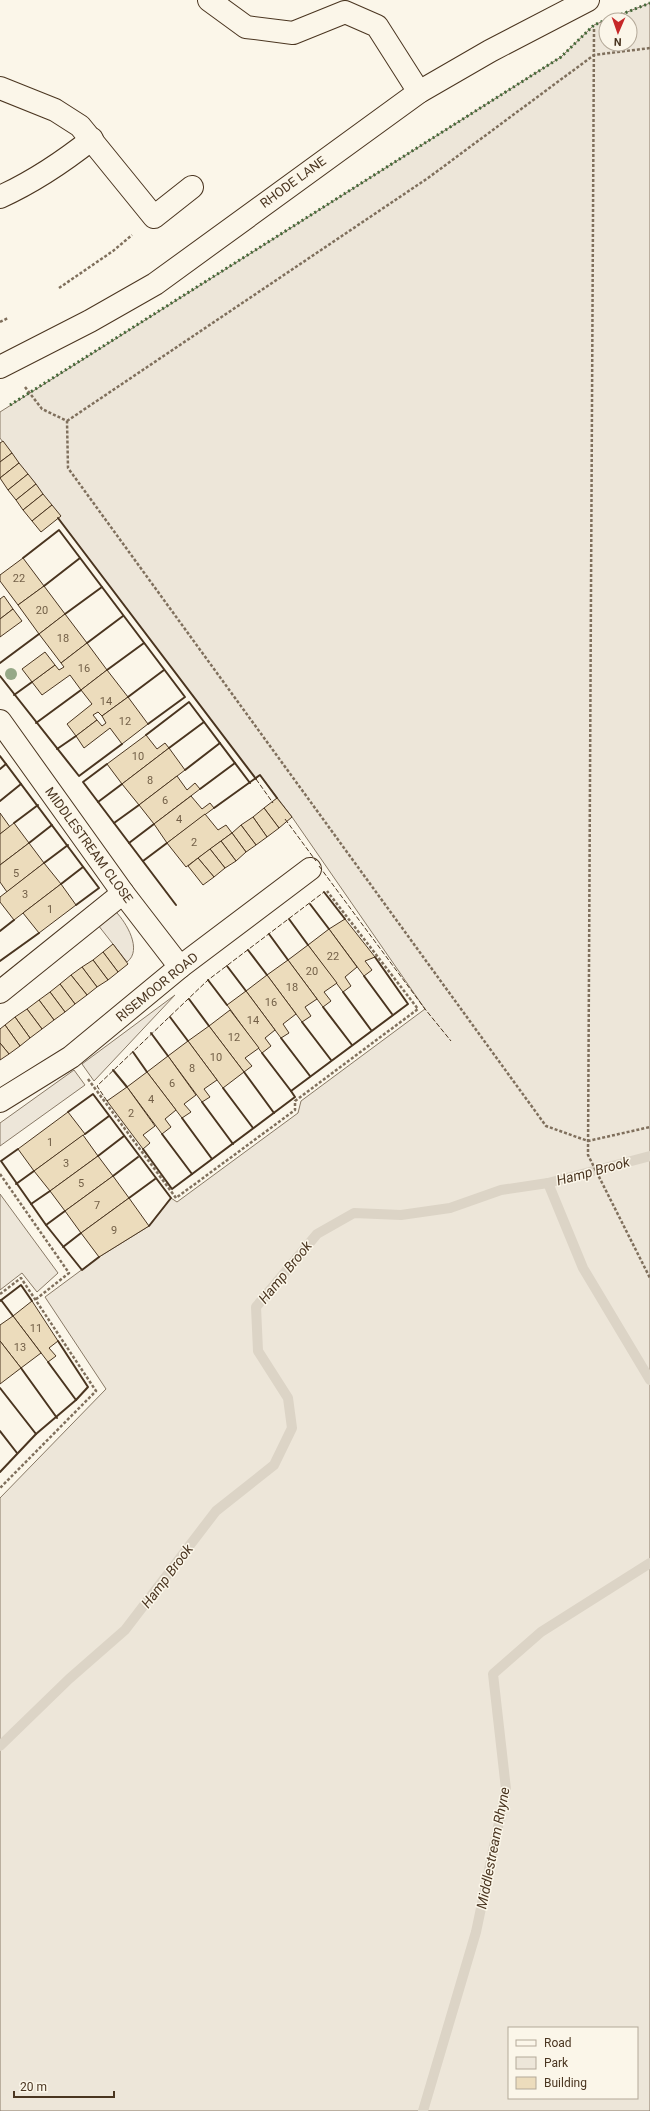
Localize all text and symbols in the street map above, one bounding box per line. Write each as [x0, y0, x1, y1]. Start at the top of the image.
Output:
north arrow [598, 12, 638, 52]
text: N [613, 35, 622, 48]
street label: RHODE LANE [257, 153, 329, 211]
house number: 22 [13, 572, 25, 585]
house number: 20 [36, 604, 48, 617]
house number: 18 [57, 632, 69, 645]
house number: 16 [78, 662, 90, 675]
house number: 14 [100, 695, 112, 708]
house number: 12 [119, 715, 131, 728]
house number: 10 [132, 750, 144, 763]
house number: 8 [147, 774, 153, 787]
street label: MIDDLESTREAM CLOSE [42, 784, 136, 906]
house number: 6 [162, 794, 168, 807]
house number: 4 [176, 813, 182, 826]
house number: 2 [191, 836, 197, 849]
house number: 5 [13, 867, 19, 880]
house number: 3 [22, 888, 28, 901]
house number: 1 [47, 903, 53, 916]
street label: RISEMOOR ROAD [113, 949, 201, 1025]
house number: 22 [327, 950, 339, 963]
house number: 20 [306, 965, 318, 978]
house number: 18 [286, 981, 298, 994]
house number: 16 [265, 996, 277, 1009]
house number: 14 [247, 1014, 259, 1027]
house number: 12 [228, 1031, 240, 1044]
house number: 10 [210, 1051, 222, 1064]
house number: 8 [189, 1062, 195, 1075]
house number: 6 [169, 1077, 175, 1090]
house number: 4 [148, 1093, 154, 1106]
house number: 2 [128, 1107, 134, 1120]
house number: 1 [47, 1136, 53, 1149]
water label: Hamp Brook [555, 1153, 633, 1188]
house number: 3 [63, 1157, 69, 1170]
house number: 5 [78, 1177, 84, 1190]
house number: 7 [94, 1199, 100, 1212]
house number: 9 [111, 1224, 117, 1237]
water label: Hamp Brook [255, 1237, 316, 1306]
house number: 11 [30, 1322, 42, 1335]
house number: 13 [14, 1341, 26, 1354]
water label: Hamp Brook [138, 1540, 197, 1611]
water label: Middlestream Rhyne [473, 1786, 513, 1910]
legend [508, 2027, 638, 2099]
text: Road [544, 2036, 572, 2050]
text: Park [544, 2056, 569, 2070]
scale bar [14, 2073, 114, 2099]
text: Building [544, 2076, 587, 2090]
text: 20 m [20, 2080, 47, 2094]

